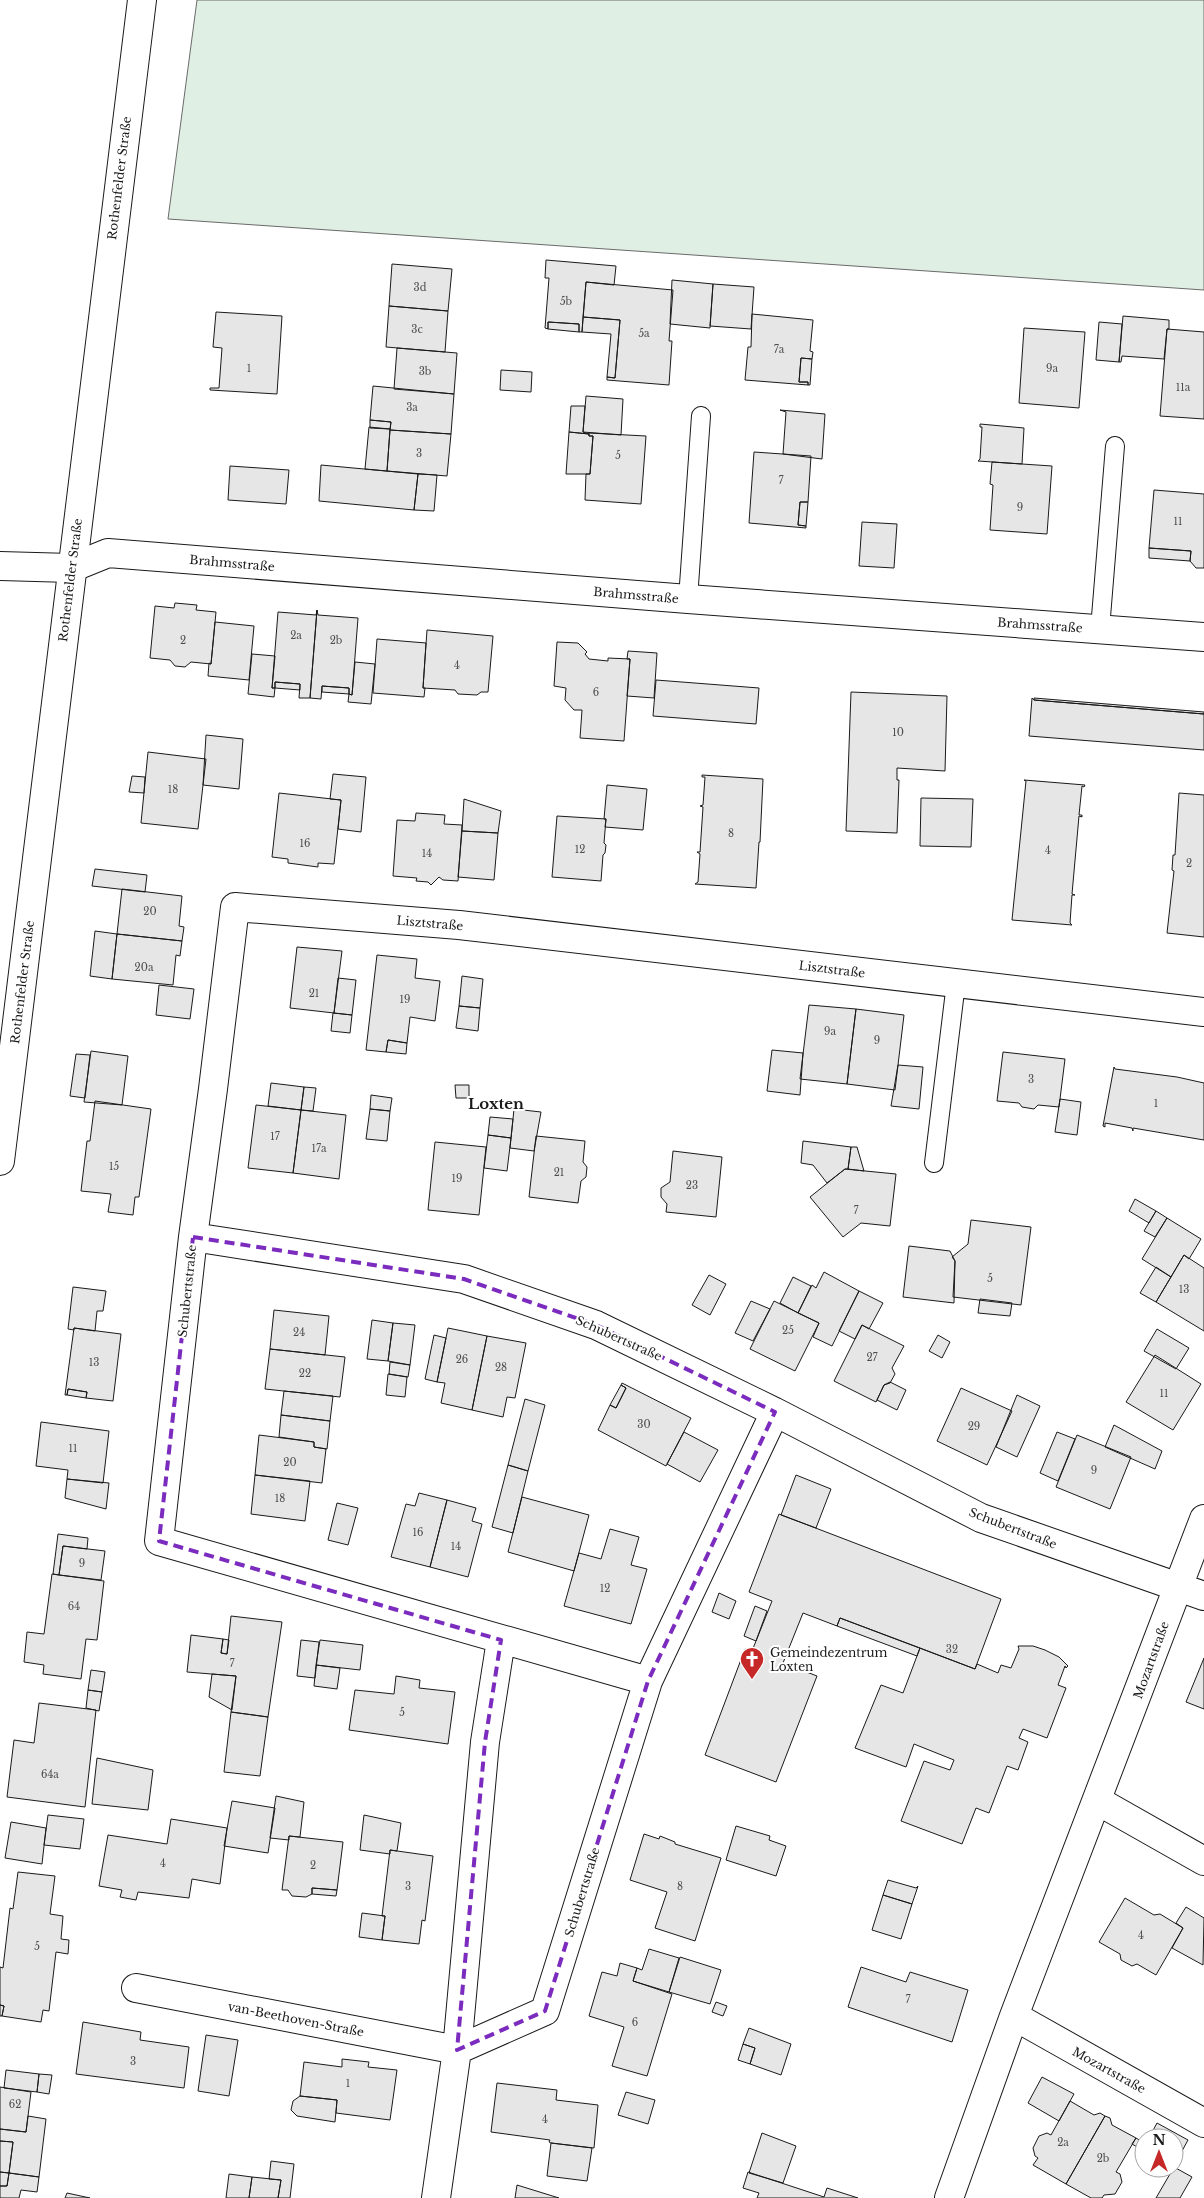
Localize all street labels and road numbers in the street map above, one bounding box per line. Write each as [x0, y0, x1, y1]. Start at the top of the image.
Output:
street label: Rothenfelder Straße [104, 115, 134, 241]
street label: Rothenfelder Straße [55, 517, 85, 643]
street label: Brahmsstraße [189, 552, 275, 574]
street label: Brahmsstraße [593, 584, 679, 606]
street label: Brahmsstraße [997, 615, 1083, 635]
street label: Lisztstraße [396, 913, 464, 933]
street label: Rothenfelder Straße [7, 919, 37, 1045]
street label: Lisztstraße [798, 957, 866, 981]
street label: Schubertstraße [175, 1244, 199, 1338]
street label: Schubertstraße [574, 1312, 665, 1364]
street label: Schubertstraße [967, 1504, 1059, 1552]
street label: Mozartstraße [1130, 1619, 1172, 1701]
street label: Schubertstraße [561, 1845, 603, 1939]
street label: van-Beethoven-Straße [227, 1998, 365, 2040]
street label: Mozartstraße [1070, 2044, 1148, 2096]

